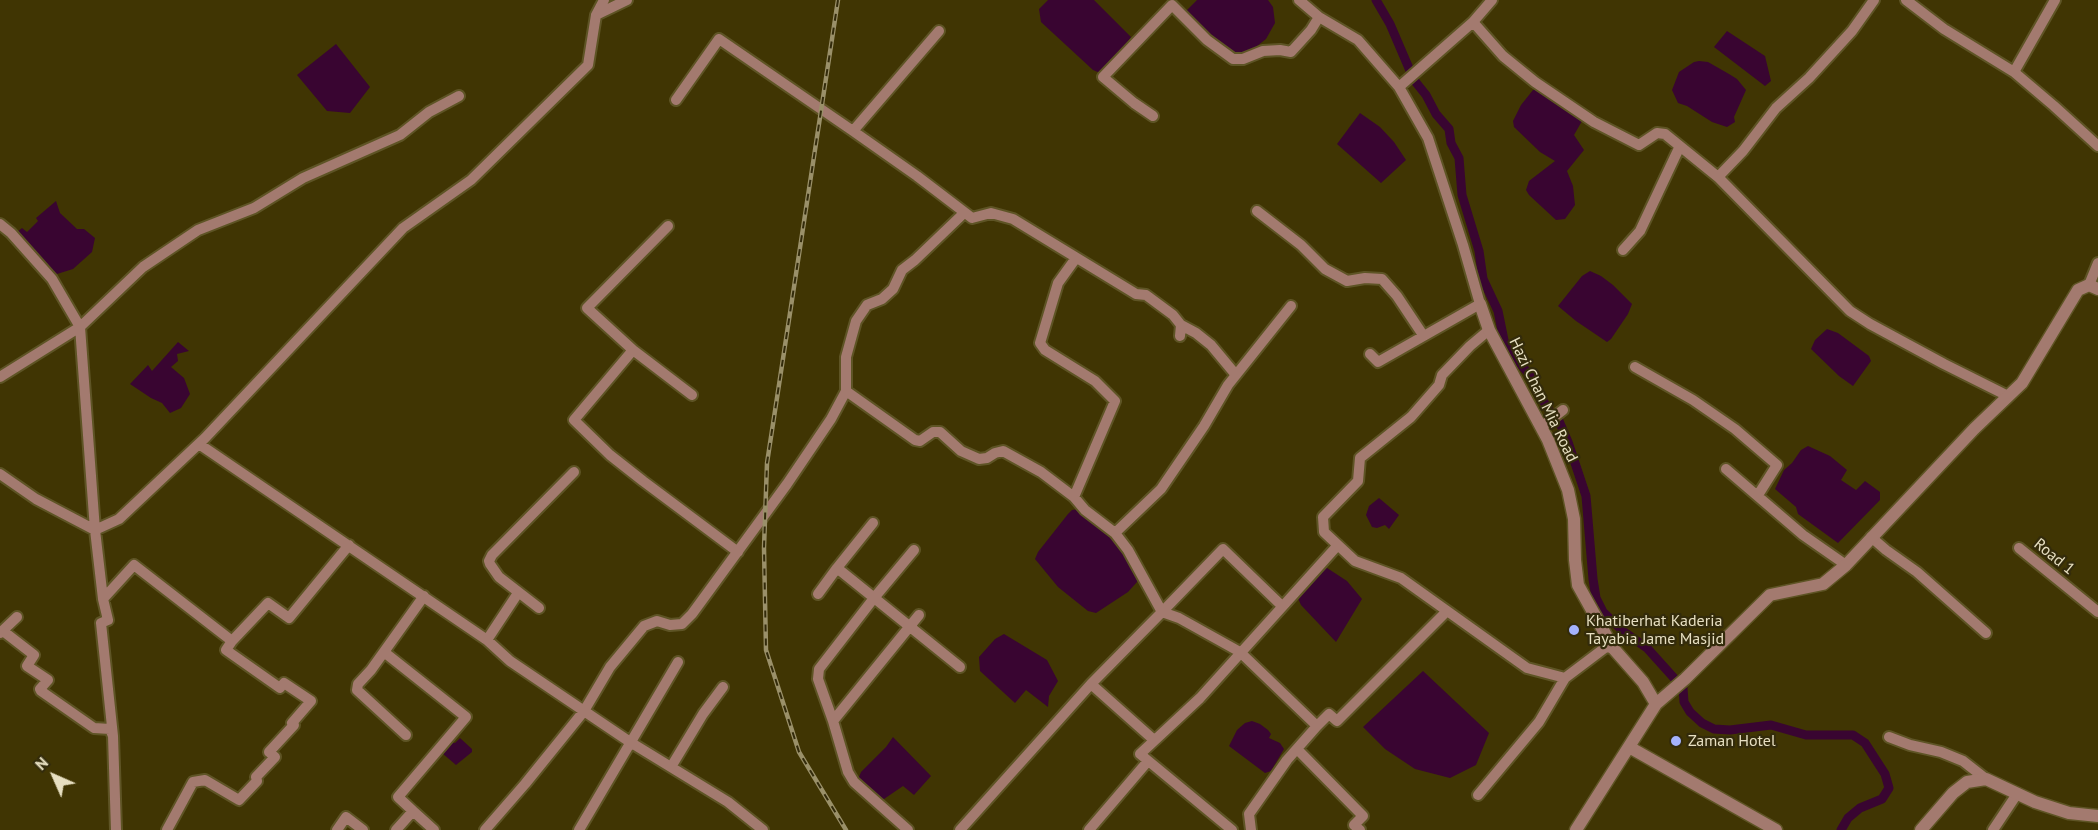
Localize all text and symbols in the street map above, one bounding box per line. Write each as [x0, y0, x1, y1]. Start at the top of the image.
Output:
street label: Hazi Chan Mia Road [1505, 335, 1581, 465]
street label: Road 1 [2030, 535, 2078, 579]
place label: Khatiberhat Kaderia Tayabia Jame Masjid [1586, 611, 1724, 649]
marker: Khatiberhat Kaderia Tayabia Jame Masjid [1567, 623, 1581, 637]
place label: Zaman Hotel [1688, 731, 1776, 751]
marker: Zaman Hotel [1669, 734, 1683, 748]
north arrow [24, 746, 84, 806]
text: N [30, 752, 52, 774]

